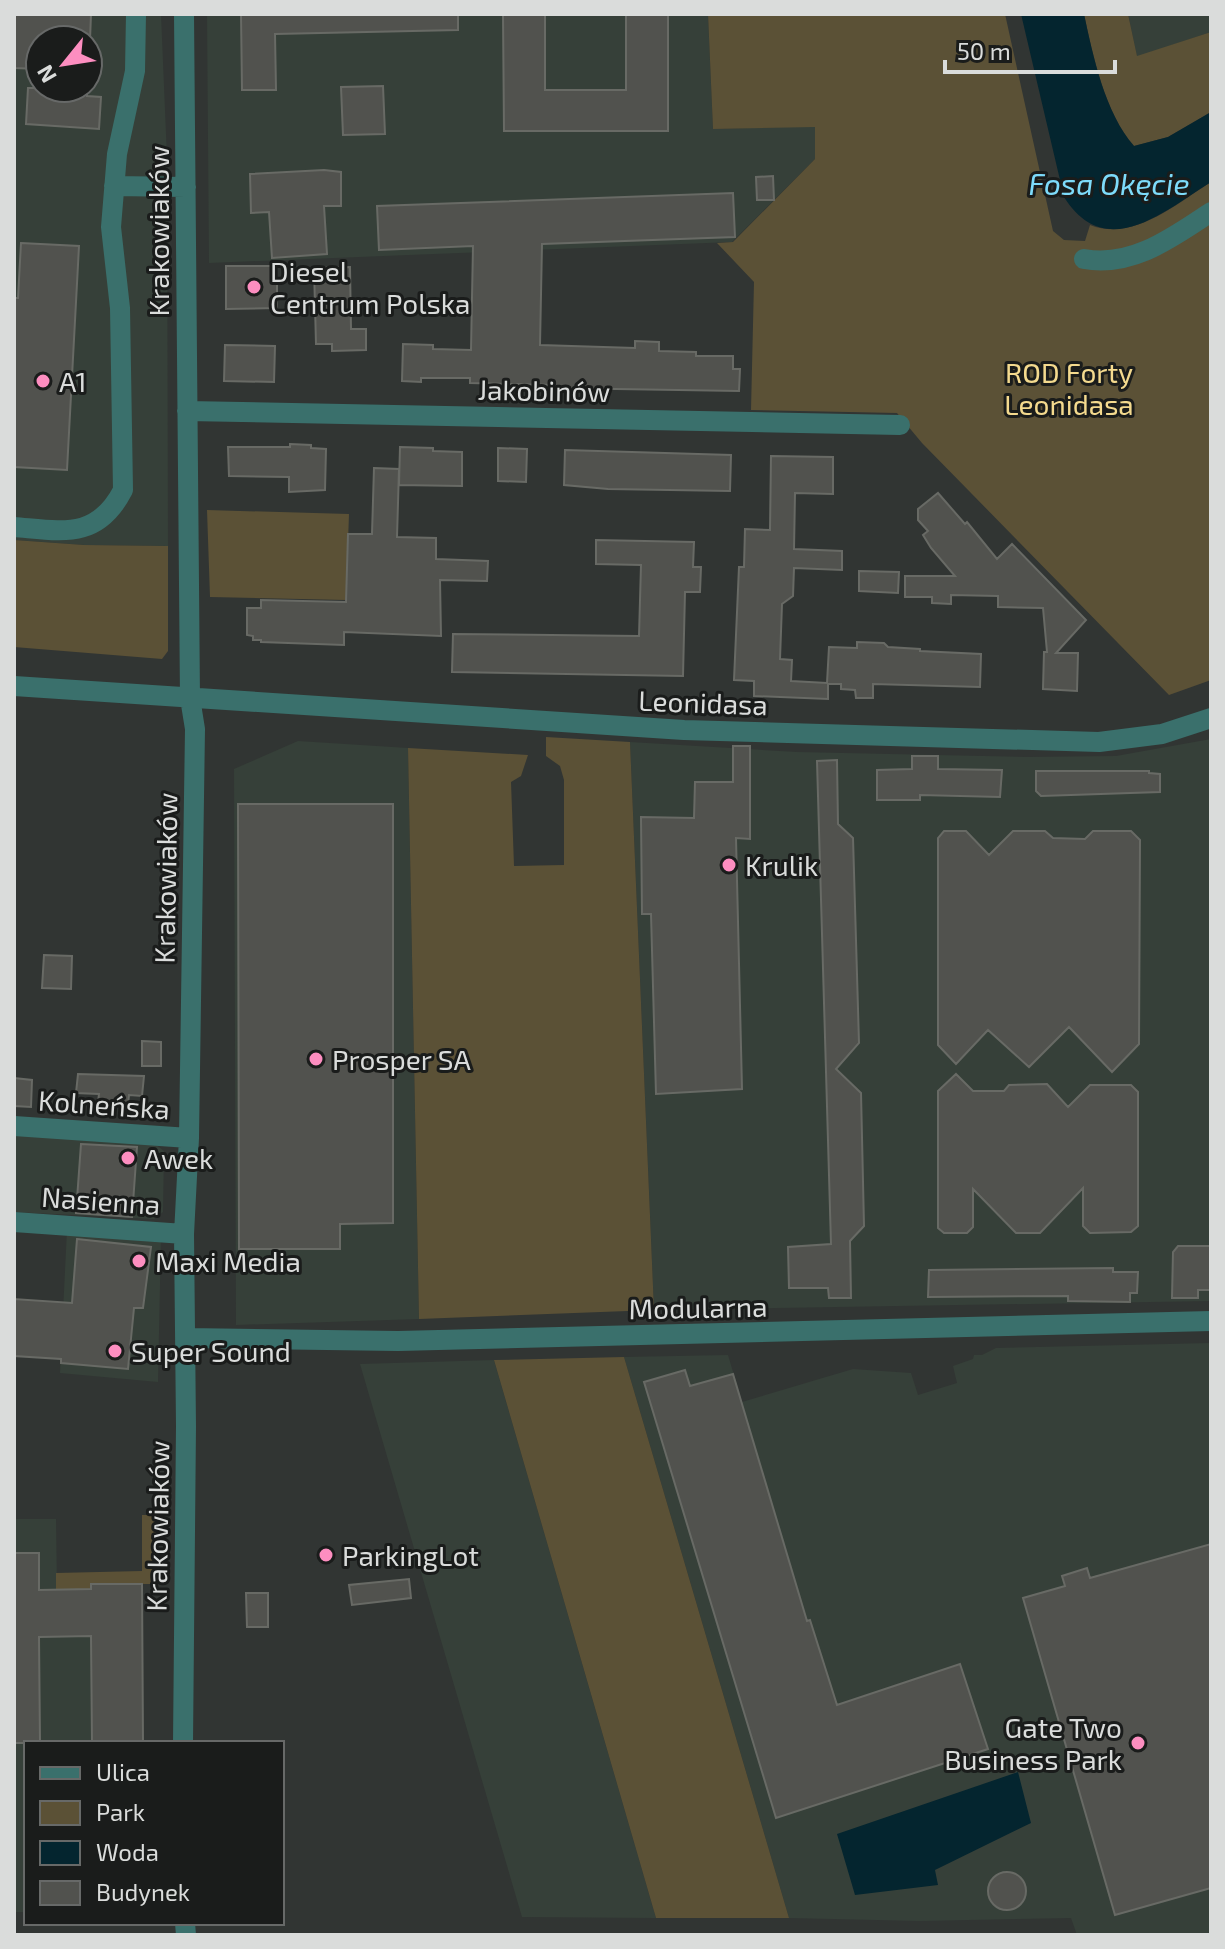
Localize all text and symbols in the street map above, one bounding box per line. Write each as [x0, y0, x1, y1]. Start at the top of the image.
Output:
north arrow [24, 24, 104, 104]
scale bar [945, 24, 1115, 74]
text: 50 m [957, 36, 1011, 65]
text: N [31, 61, 61, 88]
street label: Krakowiaków [141, 146, 175, 316]
water label: Fosa Okęcie [1028, 165, 1190, 201]
place label: Diesel Centrum Polska [270, 254, 470, 320]
marker: Diesel Centrum Polska [245, 278, 263, 296]
park label: ROD Forty Leonidasa [1004, 355, 1134, 421]
place label: A1 [59, 364, 87, 398]
marker: A1 [34, 372, 52, 390]
street label: Jakobinów [477, 372, 611, 408]
street label: Leonidasa [638, 683, 768, 721]
street label: Krakowiaków [147, 792, 183, 964]
place label: Krulik [745, 848, 818, 882]
marker: Krulik [720, 856, 738, 874]
place label: Prosper SA [332, 1042, 471, 1076]
marker: Prosper SA [307, 1050, 325, 1068]
street label: Kolneńska [37, 1082, 171, 1126]
place label: Awek [144, 1141, 213, 1175]
marker: Awek [119, 1149, 137, 1167]
street label: Nasienna [40, 1179, 162, 1221]
place label: Maxi Media [155, 1244, 301, 1278]
marker: Maxi Media [130, 1252, 148, 1270]
street label: Modularna [628, 1289, 768, 1325]
place label: Super Sound [131, 1334, 291, 1368]
marker: Super Sound [106, 1342, 124, 1360]
street label: Krakowiaków [139, 1440, 175, 1612]
place label: ParkingLot [342, 1538, 479, 1572]
marker: ParkingLot [317, 1546, 335, 1564]
place label: Gate Two Business Park [944, 1710, 1122, 1776]
marker: Gate Two Business Park [1129, 1734, 1147, 1752]
legend [24, 1741, 284, 1925]
text: Ulica [96, 1757, 150, 1786]
text: Park [96, 1797, 145, 1826]
text: Woda [96, 1837, 159, 1866]
text: Budynek [96, 1877, 190, 1906]

